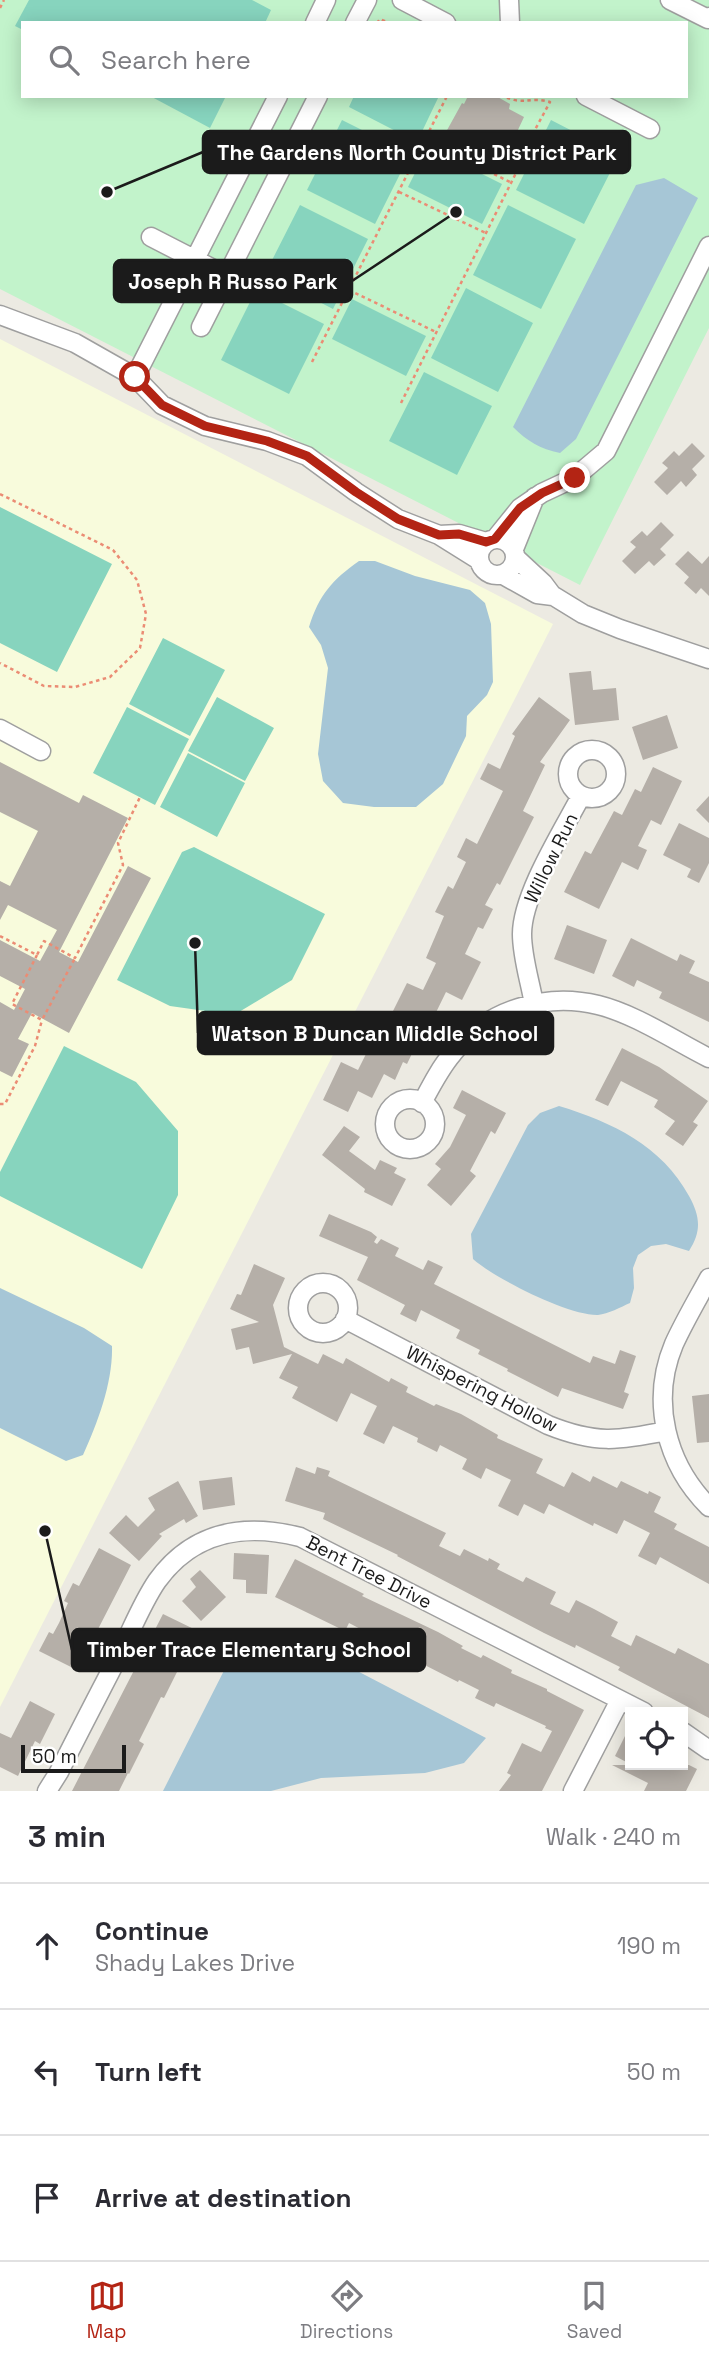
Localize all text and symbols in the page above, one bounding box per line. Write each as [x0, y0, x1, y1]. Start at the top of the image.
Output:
search box [21, 21, 688, 98]
icon: search [45, 41, 83, 79]
text: Search here [101, 43, 251, 77]
callout: The Gardens North County District Park [203, 131, 630, 173]
text: The Gardens North County District Park [217, 139, 617, 166]
callout: Joseph R Russo Park [114, 260, 352, 302]
text: Joseph R Russo Park [128, 268, 338, 295]
route start [119, 361, 150, 392]
route end [559, 462, 590, 493]
street label: Willow Run [518, 809, 584, 907]
callout: Watson B Duncan Middle School [198, 1012, 553, 1054]
text: Watson B Duncan Middle School [212, 1020, 538, 1047]
street label: Whispering Hollow [402, 1340, 562, 1438]
street label: Bent Tree Drive [302, 1530, 436, 1614]
callout: Timber Trace Elementary School [72, 1629, 425, 1671]
text: Timber Trace Elementary School [87, 1636, 411, 1663]
map controls [625, 1707, 688, 1770]
button: locate [625, 1707, 688, 1770]
scale bar [21, 1742, 126, 1774]
text: 50 m [32, 1744, 77, 1769]
text: 3 min [28, 1817, 106, 1856]
text: Walk · 240 m [546, 1822, 681, 1852]
text: Continue [95, 1914, 209, 1948]
icon: ahead [28, 1927, 66, 1965]
text: 190 m [617, 1931, 681, 1961]
text: Shady Lakes Drive [95, 1948, 295, 1978]
icon: left [28, 2053, 66, 2091]
text: Turn left [95, 2055, 202, 2089]
text: 50 m [627, 2057, 681, 2087]
icon: arrive [28, 2179, 66, 2217]
text: Arrive at destination [95, 2181, 352, 2215]
tab: Map [87, 2277, 126, 2344]
tab: Directions [300, 2277, 393, 2344]
tab: Saved [567, 2277, 622, 2344]

